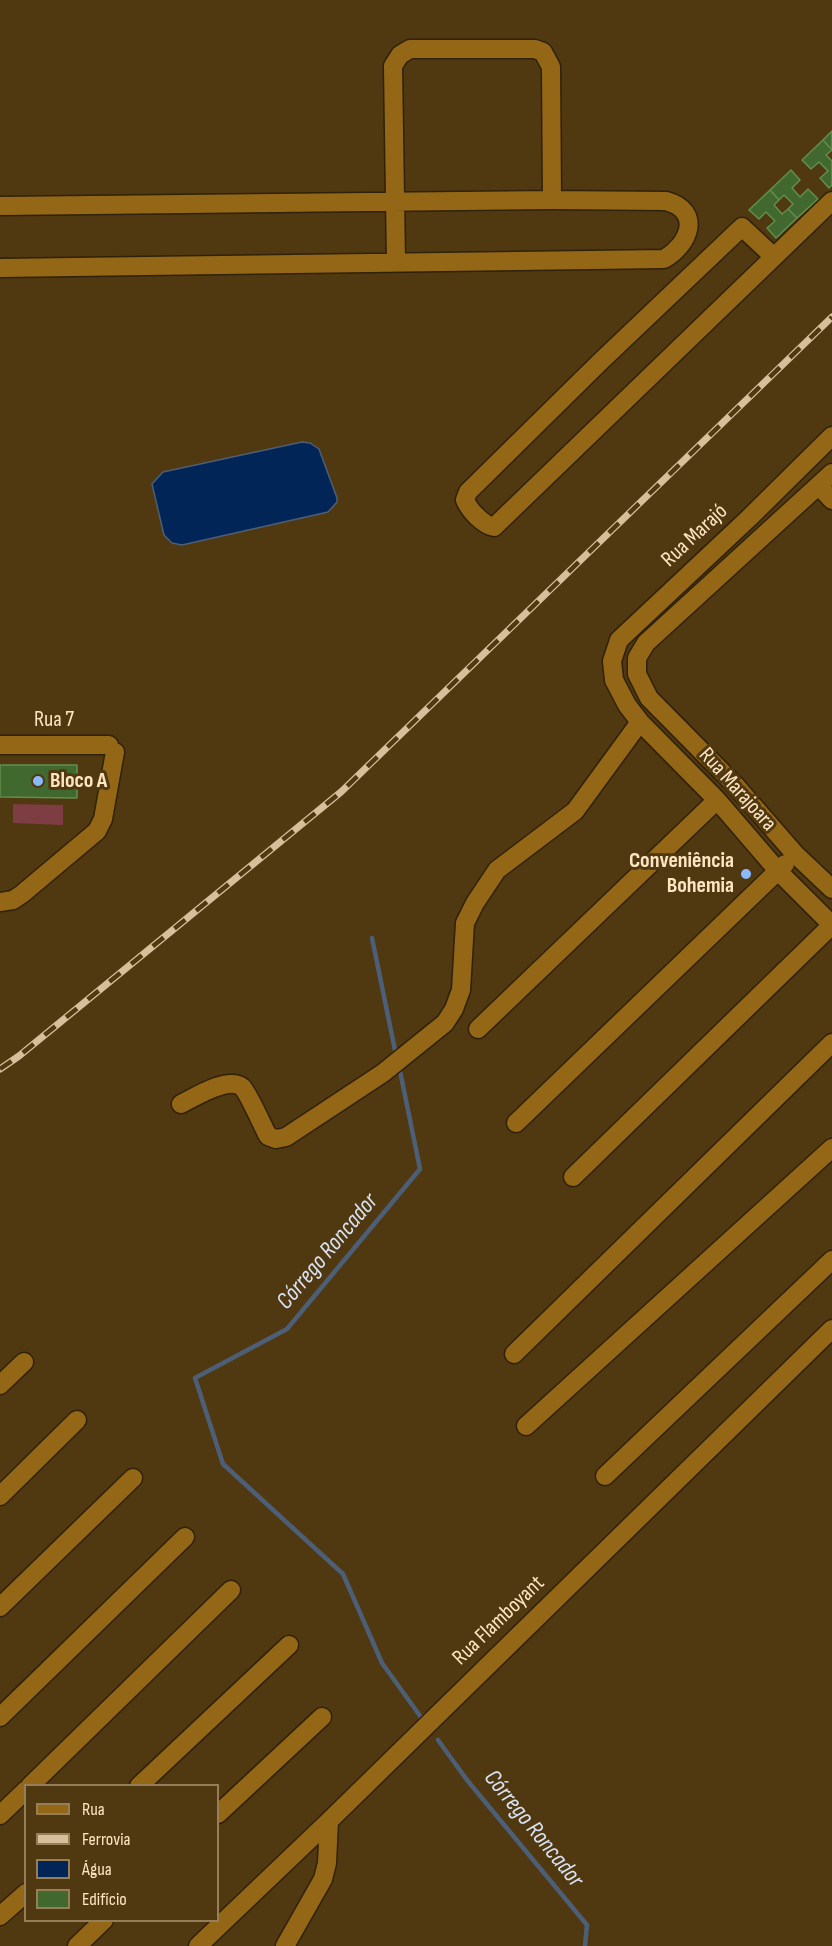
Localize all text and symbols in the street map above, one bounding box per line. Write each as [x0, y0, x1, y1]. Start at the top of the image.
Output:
street label: Rua Marajó [657, 499, 733, 573]
street label: Rua 7 [34, 707, 74, 733]
street label: Rua Marajoara [693, 743, 781, 837]
place label: Bloco A [50, 768, 107, 794]
marker: Bloco A [31, 774, 45, 788]
place label: Conveniência Bohemia [629, 848, 734, 900]
marker: Conveniência Bohemia [739, 867, 753, 881]
water label: Córrego Roncador [271, 1188, 385, 1316]
street label: Rua Flamboyant [448, 1571, 550, 1671]
water label: Córrego Roncador [477, 1765, 589, 1893]
legend [24, 1784, 219, 1922]
text: Rua [82, 1799, 105, 1820]
text: Ferrovia [82, 1829, 130, 1850]
text: Água [82, 1859, 112, 1880]
text: Edifício [82, 1889, 127, 1910]

